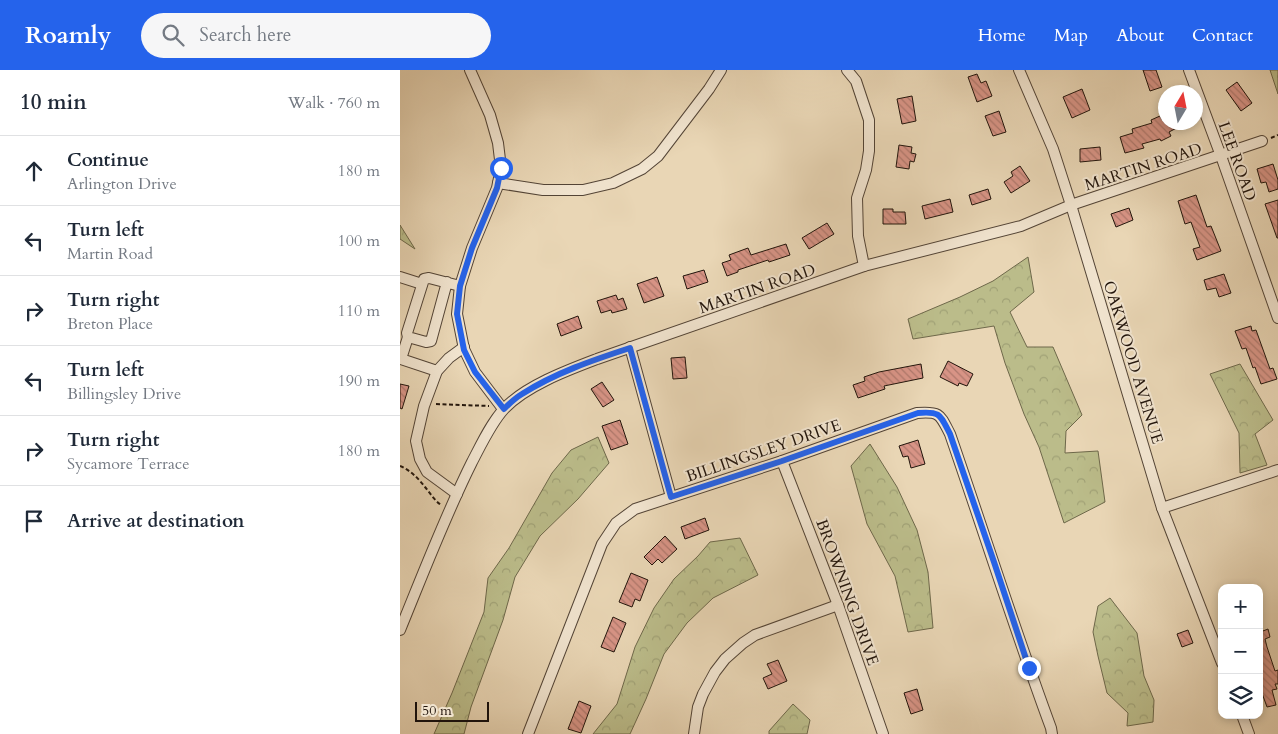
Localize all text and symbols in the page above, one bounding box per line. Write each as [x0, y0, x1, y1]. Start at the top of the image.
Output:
search box [141, 13, 491, 58]
text: Roamly [25, 19, 111, 52]
icon: search [159, 21, 187, 49]
text: Search here [199, 22, 291, 48]
text: Home [978, 23, 1026, 48]
text: Map [1054, 23, 1088, 48]
text: About [1116, 23, 1164, 48]
text: Contact [1192, 23, 1253, 48]
north arrow [1158, 85, 1203, 130]
text: 10 min [20, 88, 87, 117]
text: Walk · 760 m [288, 92, 380, 114]
street label: LEE ROAD [1213, 119, 1262, 204]
street label: MARTIN ROAD [1082, 138, 1205, 196]
text: Continue [67, 147, 149, 173]
icon: ahead [20, 157, 48, 185]
route start [490, 157, 513, 180]
text: 180 m [338, 160, 380, 182]
text: Arlington Drive [67, 173, 177, 195]
text: Turn left [67, 217, 144, 243]
icon: left [20, 227, 48, 255]
text: 100 m [338, 230, 380, 252]
text: Martin Road [67, 243, 153, 265]
street label: MARTIN ROAD [696, 259, 819, 319]
street label: OAKWOOD AVENUE [1098, 278, 1168, 447]
text: Turn right [67, 287, 159, 313]
icon: right [20, 297, 48, 325]
text: 110 m [338, 300, 380, 322]
text: Breton Place [67, 313, 153, 335]
text: Turn left [67, 357, 144, 383]
icon: left [20, 367, 48, 395]
text: 190 m [338, 370, 380, 392]
text: Billingsley Drive [67, 383, 181, 405]
street label: BILLINGSLEY DRIVE [683, 414, 844, 488]
text: Turn right [67, 427, 159, 453]
icon: right [20, 437, 48, 465]
text: 180 m [338, 440, 380, 462]
text: Sycamore Terrace [67, 453, 189, 475]
icon: arrive [20, 507, 48, 535]
text: Arrive at destination [67, 508, 244, 534]
street label: BROWNING DRIVE [810, 516, 884, 669]
map controls [1218, 584, 1263, 719]
button: + [1218, 584, 1263, 629]
button: − [1218, 629, 1263, 674]
route end [1018, 657, 1041, 680]
button: layers [1218, 674, 1263, 719]
scale bar [415, 699, 489, 722]
text: 50 m [422, 701, 452, 720]

